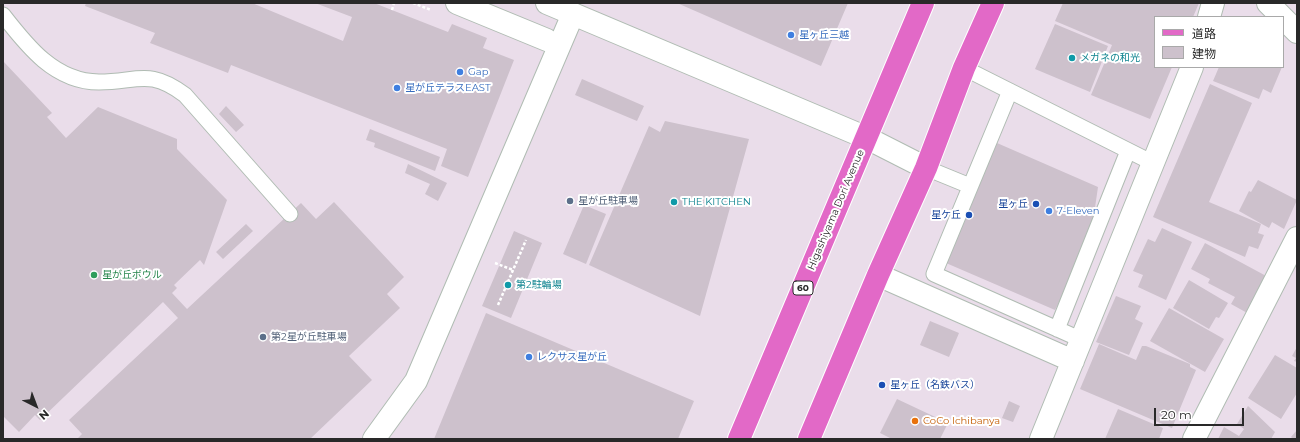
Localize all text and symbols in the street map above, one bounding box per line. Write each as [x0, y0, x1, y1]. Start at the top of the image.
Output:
legend [1154, 16, 1284, 68]
text: 道路 [1192, 26, 1216, 41]
place label: 星ヶ丘三越 [799, 29, 849, 41]
marker: 星ヶ丘三越 [786, 30, 796, 40]
text: 建物 [1192, 46, 1216, 61]
place label: メガネの和光 [1080, 52, 1140, 64]
marker: メガネの和光 [1067, 53, 1077, 63]
place label: Gap [468, 66, 488, 78]
marker: Gap [455, 67, 465, 77]
place label: 星が丘テラスEAST [405, 82, 491, 94]
marker: 星が丘テラスEAST [392, 83, 402, 93]
street label: Higashiyama Dori Avenue [805, 148, 867, 272]
place label: 星が丘駐車場 [578, 195, 638, 207]
marker: 星が丘駐車場 [565, 196, 575, 206]
place label: THE KITCHEN [682, 196, 751, 208]
marker: THE KITCHEN [669, 197, 679, 207]
place label: 星ヶ丘 [998, 198, 1028, 210]
marker: 星ヶ丘 [1031, 199, 1041, 209]
place label: 7-Eleven [1057, 205, 1100, 217]
marker: 7-Eleven [1044, 206, 1054, 216]
place label: 星ケ丘 [931, 209, 961, 221]
marker: 星ケ丘 [964, 210, 974, 220]
place label: 星が丘ボウル [102, 269, 162, 281]
marker: 星が丘ボウル [89, 270, 99, 280]
place label: 第2駐輪場 [516, 279, 562, 291]
marker: 第2駐輪場 [503, 280, 513, 290]
road number: 60 [793, 281, 813, 295]
place label: 第2星が丘駐車場 [271, 331, 347, 343]
marker: 第2星が丘駐車場 [258, 332, 268, 342]
place label: レクサス星が丘 [537, 351, 607, 363]
marker: レクサス星が丘 [524, 352, 534, 362]
place label: 星ヶ丘（名鉄バス） [890, 379, 980, 391]
marker: 星ヶ丘（名鉄バス） [877, 380, 887, 390]
north arrow [16, 386, 56, 426]
scale bar [1156, 400, 1246, 426]
text: N [36, 407, 52, 423]
text: 20 m [1161, 407, 1192, 422]
place label: CoCo Ichibanya [923, 415, 1000, 427]
marker: CoCo Ichibanya [910, 416, 920, 426]

